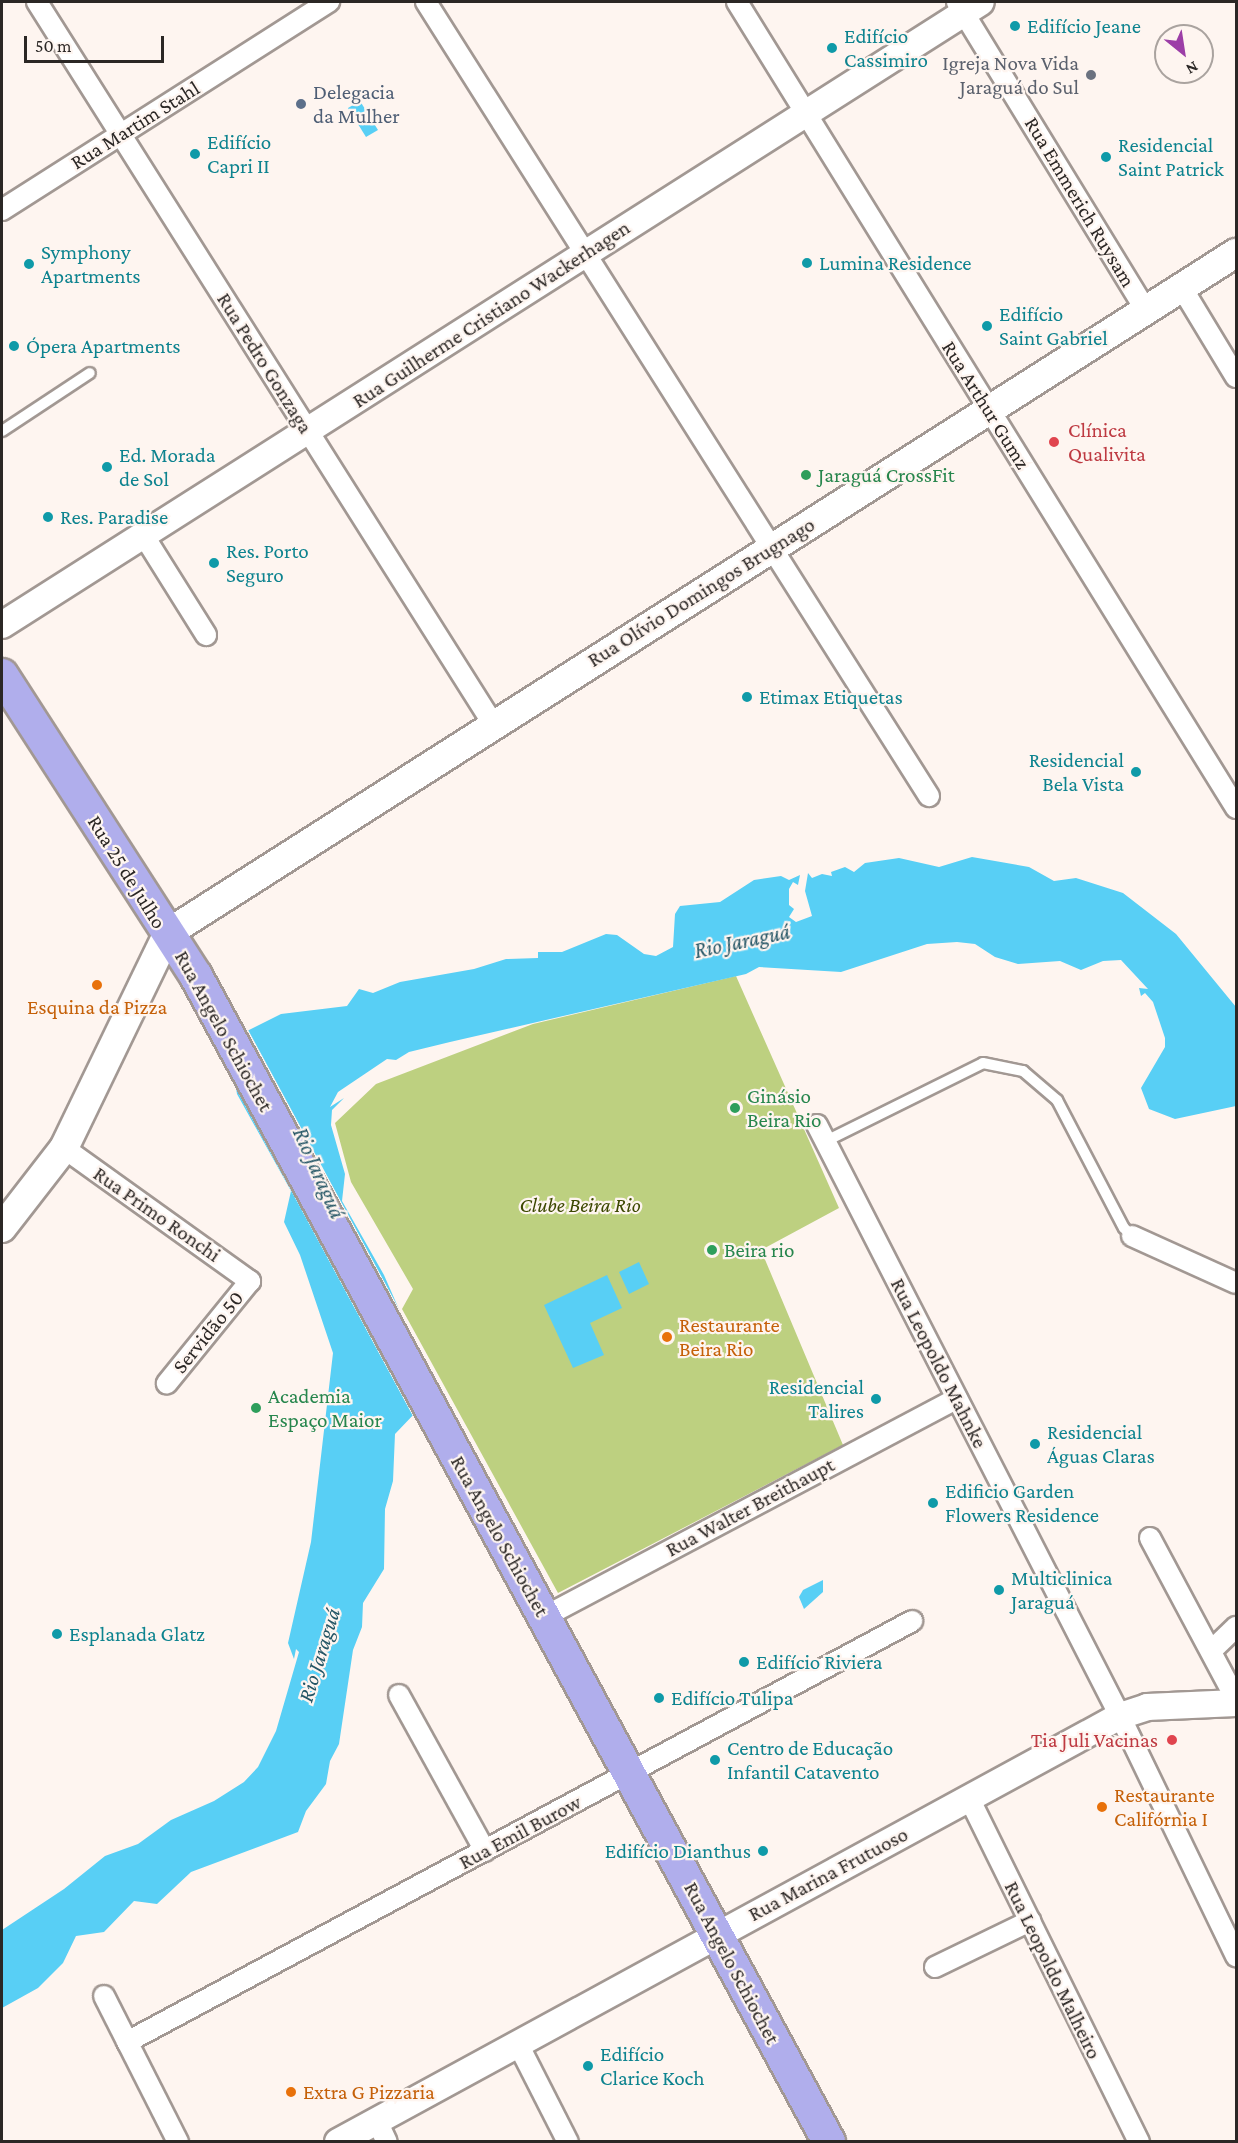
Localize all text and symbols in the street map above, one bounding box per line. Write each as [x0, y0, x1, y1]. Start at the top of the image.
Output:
place label: Edifício Jeane [1027, 13, 1141, 39]
marker: Edifício Jeane [1008, 19, 1022, 33]
place label: Edifício Cassimiro [844, 23, 928, 73]
scale bar [27, 24, 166, 62]
north arrow [1154, 24, 1214, 84]
text: 50 m [35, 36, 72, 56]
marker: Edifício Cassimiro [825, 41, 839, 55]
place label: Igreja Nova Vida Jaraguá do Sul [942, 50, 1079, 100]
text: N [1183, 58, 1201, 78]
marker: Igreja Nova Vida Jaraguá do Sul [1084, 68, 1098, 82]
street label: Rua Martim Stahl [66, 75, 204, 175]
place label: Delegacia da Mulher [313, 79, 400, 129]
marker: Delegacia da Mulher [294, 97, 308, 111]
street label: Rua Emmerich Ruysam [1019, 112, 1141, 292]
place label: Edifício Capri II [207, 129, 271, 179]
place label: Residencial Saint Patrick [1118, 132, 1224, 182]
marker: Edifício Capri II [188, 147, 202, 161]
marker: Residencial Saint Patrick [1099, 150, 1113, 164]
street label: Rua Guilherme Cristiano Wackerhagen [348, 215, 634, 413]
place label: Symphony Apartments [41, 239, 140, 289]
place label: Lumina Residence [819, 250, 972, 276]
marker: Lumina Residence [800, 256, 814, 270]
marker: Symphony Apartments [22, 257, 36, 271]
street label: Rua Pedro Gonzaga [212, 288, 318, 438]
place label: Edifício Saint Gabriel [999, 301, 1108, 351]
marker: Edifício Saint Gabriel [980, 319, 994, 333]
place label: Ópera Apartments [26, 333, 180, 359]
street label: Rua Arthur Gumz [936, 336, 1036, 474]
marker: Ópera Apartments [7, 339, 21, 353]
place label: Clínica Qualivita [1068, 417, 1146, 467]
marker: Clínica Qualivita [1045, 433, 1063, 451]
place label: Ed. Morada de Sol [119, 442, 216, 492]
marker: Ed. Morada de Sol [100, 460, 114, 474]
place label: Jaraguá CrossFit [818, 462, 955, 488]
marker: Jaraguá CrossFit [799, 468, 813, 482]
place label: Res. Paradise [60, 504, 168, 530]
marker: Res. Paradise [41, 510, 55, 524]
street label: Rua Olívio Domingos Brugnago [583, 512, 819, 672]
place label: Res. Porto Seguro [226, 538, 309, 588]
marker: Res. Porto Seguro [207, 556, 221, 570]
place label: Etimax Etiquetas [759, 684, 903, 710]
marker: Etimax Etiquetas [740, 690, 754, 704]
place label: Residencial Bela Vista [1029, 747, 1124, 797]
marker: Residencial Bela Vista [1129, 765, 1143, 779]
street label: Rua 25 de Julho [82, 811, 172, 933]
water label: Rio Jaraguá [692, 918, 792, 964]
street label: Rua Angelo Schiochet [169, 946, 279, 1116]
marker: Esquina da Pizza [90, 978, 104, 992]
place label: Esquina da Pizza [27, 994, 167, 1020]
place label: Ginásio Beira Rio [747, 1083, 821, 1133]
marker: Ginásio Beira Rio [728, 1101, 742, 1115]
water label: Rio Jaraguá [287, 1123, 351, 1223]
street label: Rua Primo Ronchi [89, 1161, 225, 1267]
park label: Clube Beira Rio [519, 1192, 641, 1218]
place label: Beira rio [724, 1237, 794, 1263]
marker: Beira rio [705, 1243, 719, 1257]
street label: Rua Leopoldo Mahnke [885, 1274, 993, 1452]
street label: Servidão 50 [167, 1286, 249, 1378]
place label: Restaurante Beira Rio [679, 1312, 780, 1362]
marker: Restaurante Beira Rio [660, 1330, 674, 1344]
place label: Residencial Talires [769, 1374, 864, 1424]
place label: Academia Espaço Maior [268, 1383, 382, 1433]
marker: Residencial Talires [869, 1392, 883, 1406]
marker: Academia Espaço Maior [249, 1401, 263, 1415]
place label: Residencial Águas Claras [1047, 1419, 1155, 1469]
marker: Residencial Águas Claras [1028, 1437, 1042, 1451]
street label: Rua Angelo Schiochet [445, 1451, 555, 1621]
street label: Rua Walter Breithaupt [661, 1452, 839, 1562]
place label: Edificio Garden Flowers Residence [945, 1478, 1099, 1528]
marker: Edificio Garden Flowers Residence [926, 1496, 940, 1510]
place label: Multiclinica Jaraguá [1011, 1565, 1112, 1615]
marker: Multiclinica Jaraguá [992, 1583, 1006, 1597]
water label: Rio Jaraguá [292, 1605, 346, 1705]
place label: Esplanada Glatz [69, 1621, 205, 1647]
marker: Esplanada Glatz [50, 1627, 64, 1641]
place label: Edifício Riviera [756, 1649, 883, 1675]
marker: Edifício Riviera [737, 1655, 751, 1669]
place label: Edifício Tulipa [671, 1685, 793, 1711]
marker: Edifício Tulipa [652, 1691, 666, 1705]
place label: Tia Juli Vacinas [1031, 1727, 1158, 1753]
marker: Tia Juli Vacinas [1163, 1731, 1181, 1749]
place label: Centro de Educação Infantil Catavento [727, 1735, 893, 1785]
marker: Centro de Educação Infantil Catavento [708, 1753, 722, 1767]
place label: Restaurante Califórnia I [1114, 1782, 1215, 1832]
street label: Rua Emil Burow [455, 1789, 585, 1875]
marker: Restaurante Califórnia I [1095, 1800, 1109, 1814]
street label: Rua Marina Frutuoso [744, 1821, 912, 1927]
place label: Edifício Dianthus [605, 1838, 751, 1864]
marker: Edifício Dianthus [756, 1844, 770, 1858]
street label: Rua Leopoldo Malheiro [999, 1877, 1107, 2063]
street label: Rua Angelo Schiochet [679, 1878, 785, 2048]
place label: Edifício Clarice Koch [600, 2041, 704, 2091]
marker: Edifício Clarice Koch [581, 2059, 595, 2073]
place label: Extra G Pizzaria [303, 2079, 435, 2105]
marker: Extra G Pizzaria [284, 2085, 298, 2099]

